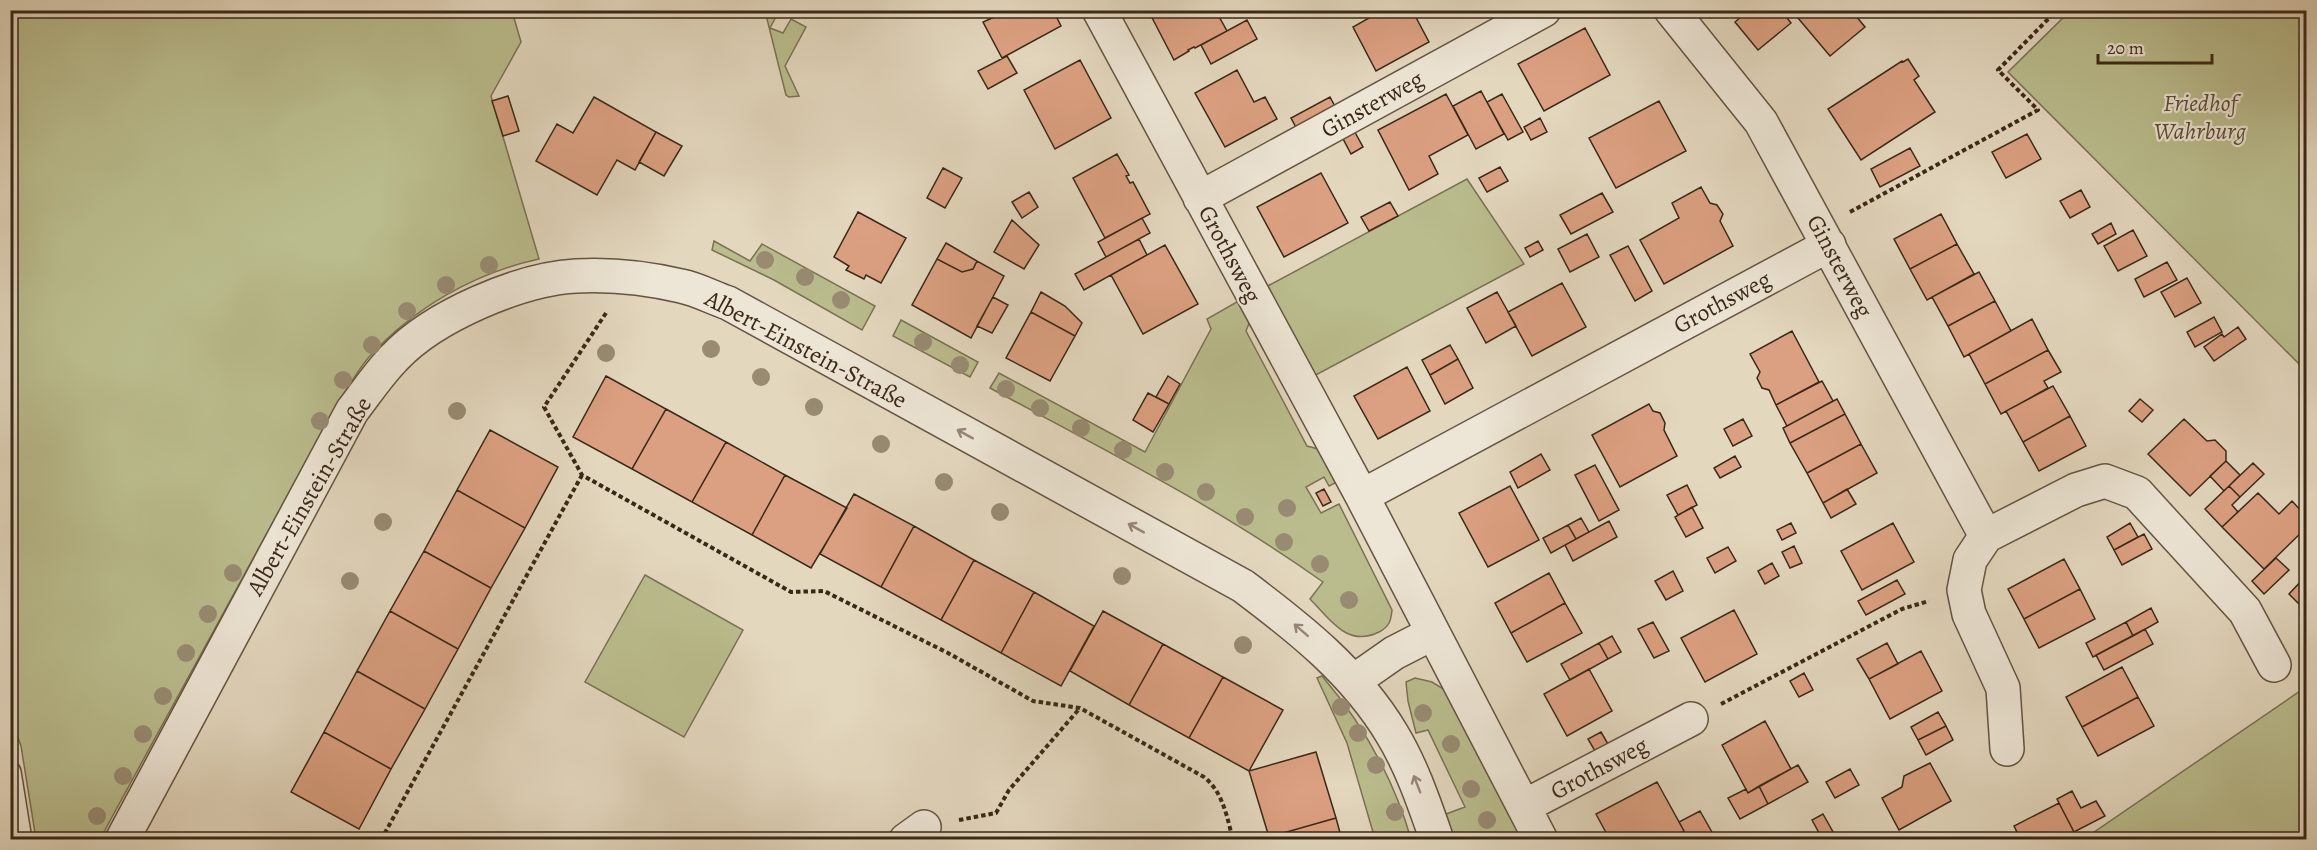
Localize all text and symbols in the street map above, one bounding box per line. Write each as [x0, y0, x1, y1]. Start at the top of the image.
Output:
scale bar [2098, 27, 2212, 65]
text: 20 m [2107, 36, 2144, 60]
street label: Ginsterweg [1315, 63, 1429, 145]
park label: Friedhof Wahrburg [2154, 87, 2246, 147]
street label: Grothsweg [1191, 200, 1269, 308]
street label: Ginsterweg [1799, 209, 1881, 323]
street label: Grothsweg [1668, 263, 1776, 341]
street label: Albert-Einstein-Straße [699, 282, 913, 416]
street label: Albert-Einstein-Straße [239, 391, 379, 602]
one-way arrow [956, 428, 974, 439]
one-way arrow [1127, 522, 1145, 533]
one-way arrow [1293, 624, 1309, 637]
street label: Grothsweg [1545, 729, 1653, 807]
one-way arrow [1411, 776, 1422, 794]

